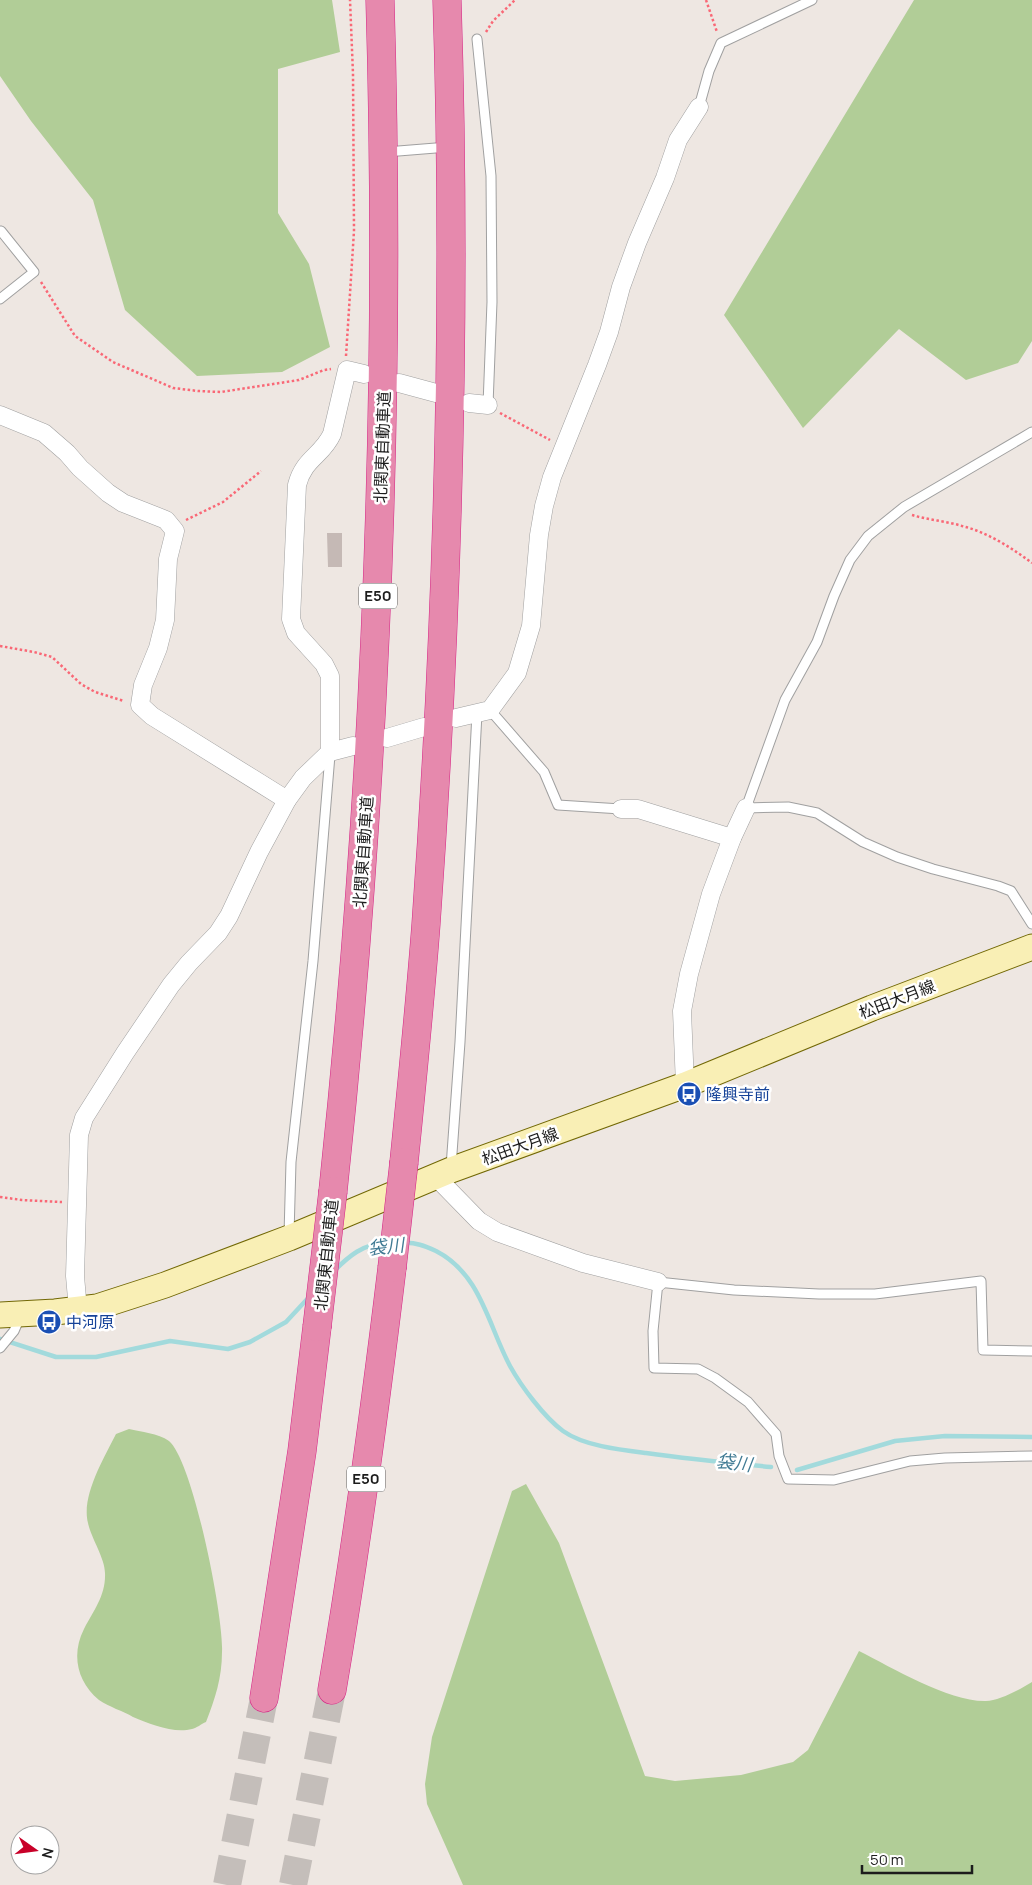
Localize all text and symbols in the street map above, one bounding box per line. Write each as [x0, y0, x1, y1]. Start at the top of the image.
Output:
street label: 北関東自動車道 [369, 391, 395, 503]
road number: E50 [359, 584, 397, 608]
street label: 北関東自動車道 [348, 795, 378, 909]
street label: 松田大月線 [856, 974, 938, 1024]
bus stop icon: 隆興寺前 [676, 1081, 702, 1107]
place label: 隆興寺前 [706, 1083, 770, 1105]
street label: 松田大月線 [479, 1122, 561, 1170]
street label: 北関東自動車道 [309, 1198, 343, 1312]
water label: 袋川 [367, 1232, 407, 1260]
bus stop icon: 中河原 [36, 1309, 62, 1335]
place label: 中河原 [66, 1311, 114, 1333]
water label: 袋川 [715, 1448, 755, 1476]
road number: E50 [347, 1466, 385, 1492]
north arrow [10, 1825, 60, 1875]
scale bar [862, 1842, 972, 1874]
text: N [38, 1846, 59, 1860]
text: 50 m [870, 1849, 904, 1870]

